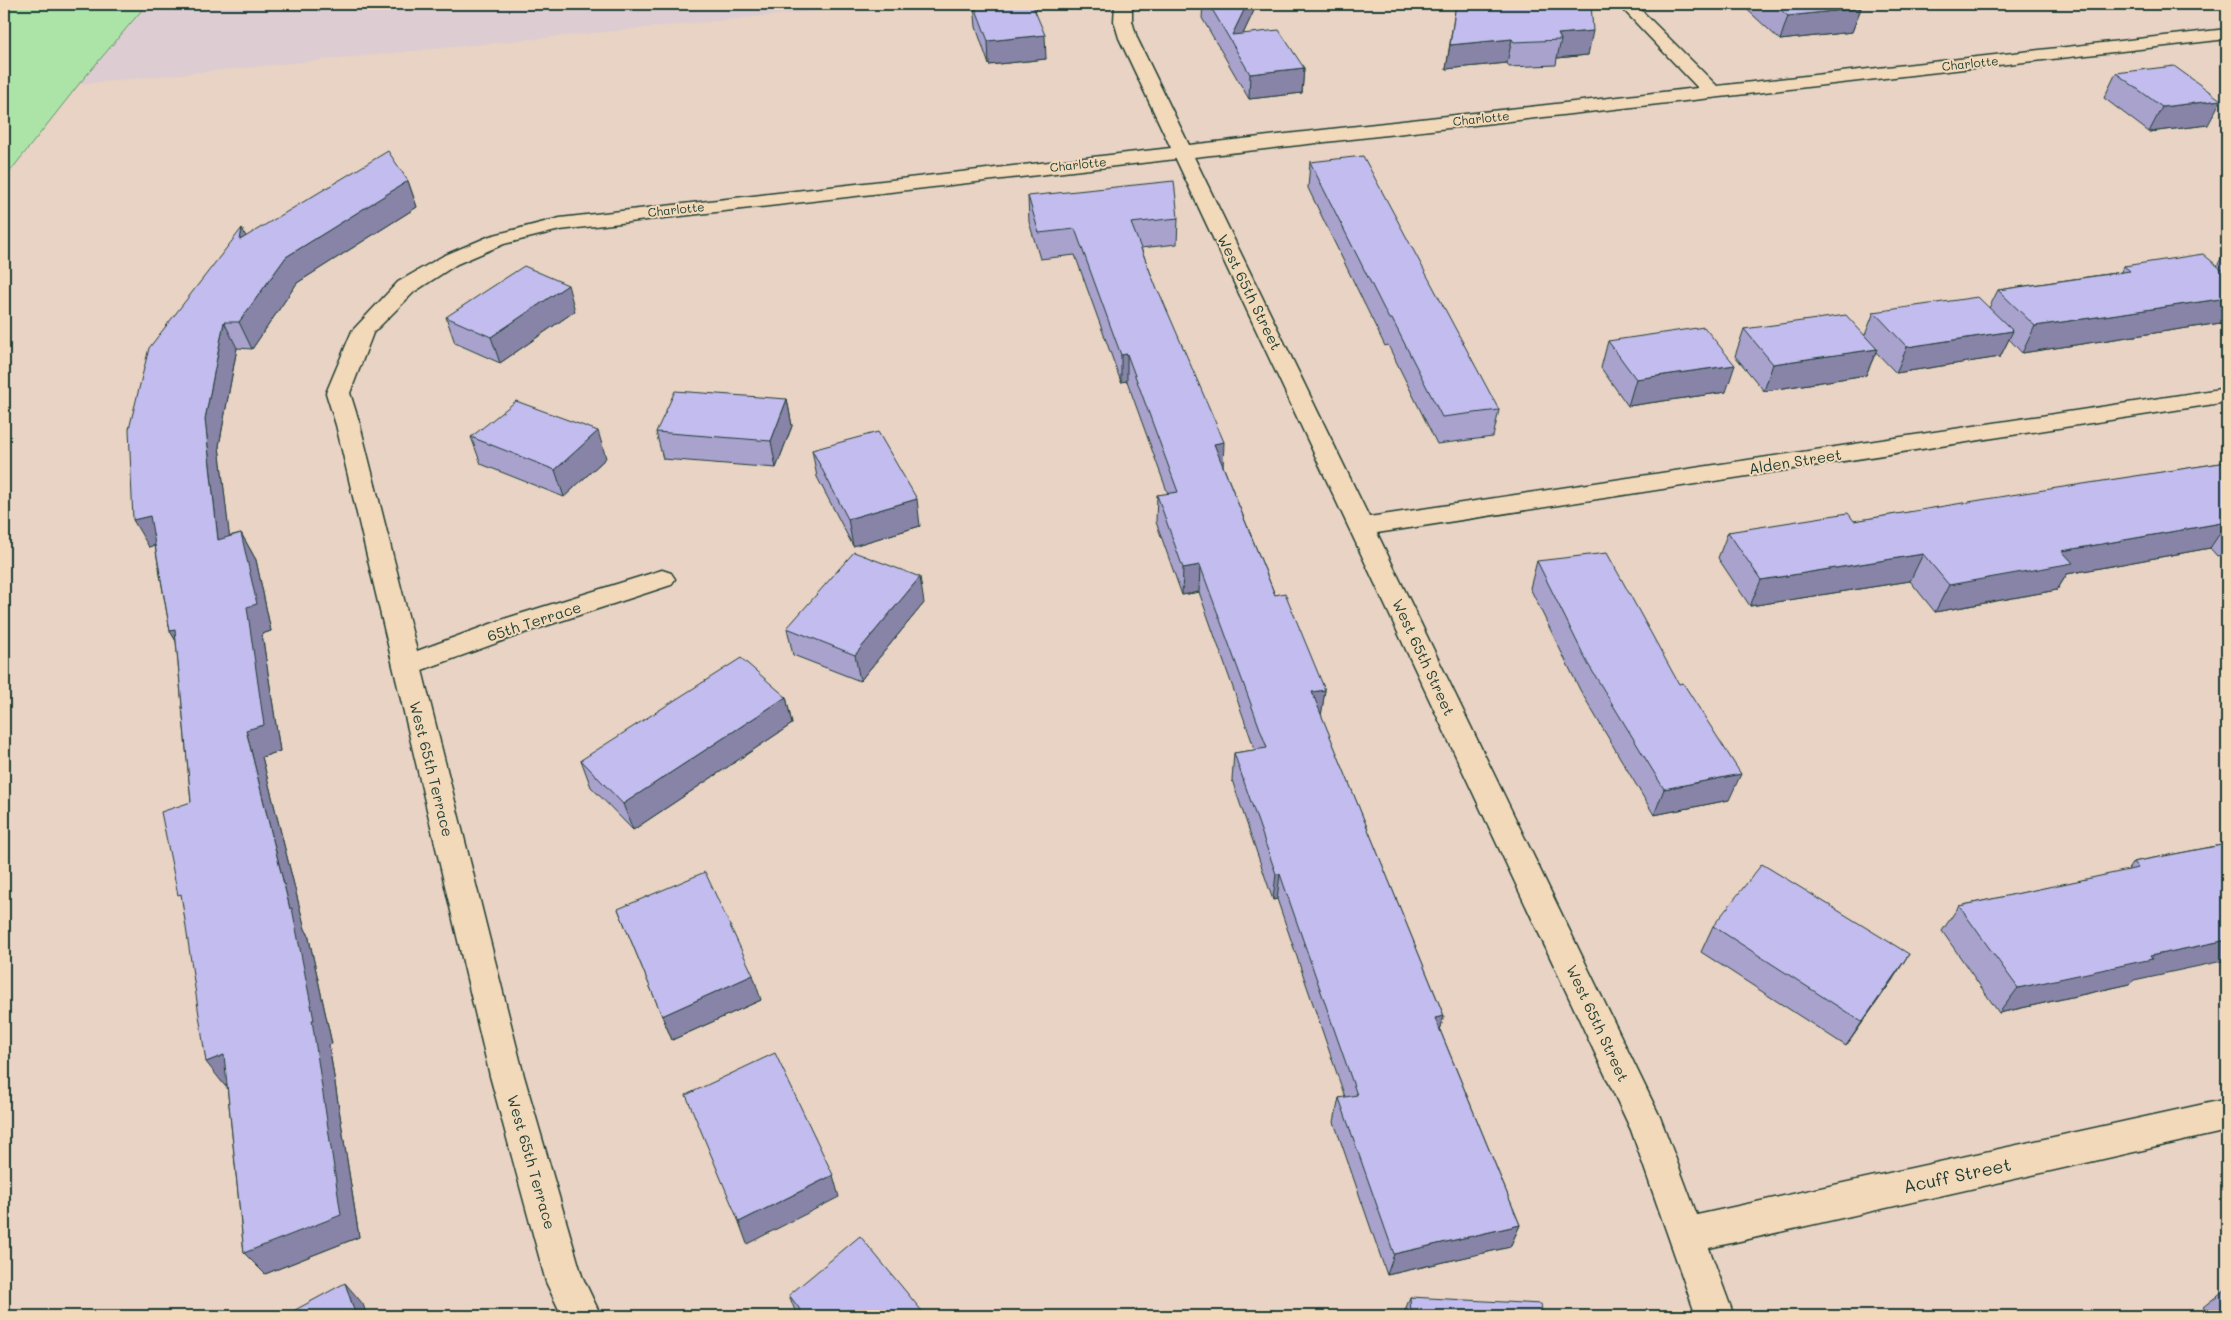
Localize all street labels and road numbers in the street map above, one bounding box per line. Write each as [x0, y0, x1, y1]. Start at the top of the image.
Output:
street label: Charlotte [1941, 52, 1999, 74]
street label: Charlotte [1452, 107, 1510, 129]
street label: Charlotte [1049, 153, 1107, 175]
street label: Charlotte [647, 198, 705, 220]
street label: West 65th Street [1213, 231, 1287, 353]
street label: Alden Street [1747, 444, 1843, 478]
street label: West 65th Street [1388, 595, 1460, 719]
street label: 65th Terrace [484, 596, 584, 646]
street label: West 65th Terrace [405, 699, 459, 839]
street label: West 65th Street [1562, 961, 1634, 1085]
street label: West 65th Terrace [503, 1092, 561, 1232]
street label: Acuff Street [1901, 1152, 2013, 1198]

